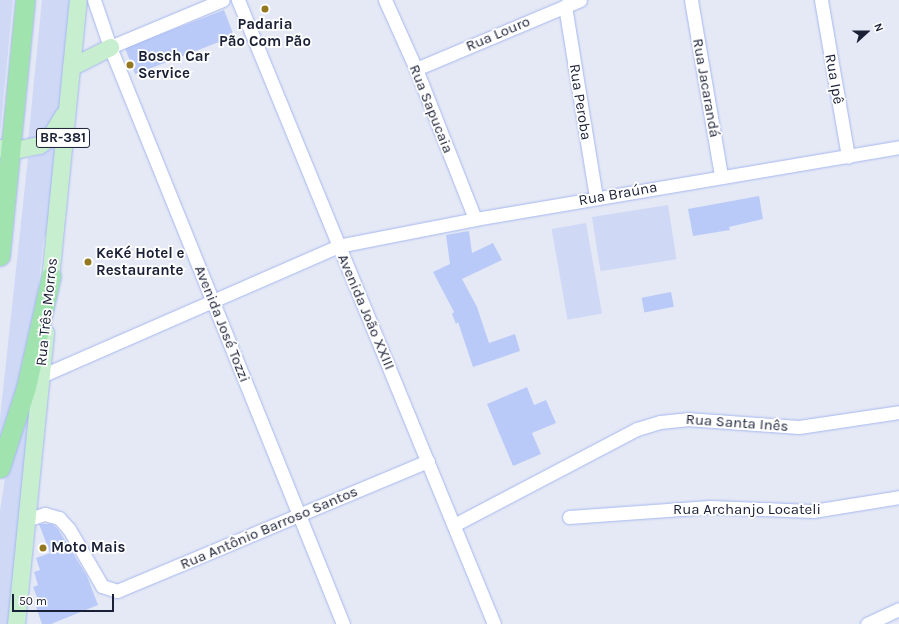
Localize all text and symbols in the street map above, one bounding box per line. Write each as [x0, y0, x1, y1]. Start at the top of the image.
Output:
marker: Padaria Pão Com Pão [260, 4, 270, 14]
street label: Rua Louro [463, 12, 533, 56]
north arrow [847, 12, 887, 52]
place label: Padaria Pão Com Pão [219, 15, 311, 50]
text: N [871, 22, 886, 34]
street label: Rua Jacarandá [688, 37, 724, 139]
place label: Bosch Car Service [138, 47, 209, 82]
street label: Rua Ipê [821, 52, 847, 106]
marker: Bosch Car Service [125, 60, 135, 70]
street label: Rua Sapucaia [405, 62, 457, 156]
street label: Rua Peroba [565, 63, 595, 141]
road number: BR-381 [35, 126, 91, 150]
street label: Rua Braúna [577, 178, 659, 210]
place label: KeKé Hotel e Restaurante [96, 244, 185, 279]
street label: Avenida João XXIII [334, 251, 398, 373]
street label: Rua Três Morros [32, 257, 62, 367]
marker: KeKé Hotel e Restaurante [83, 257, 93, 267]
street label: Avenida José Tozzi [190, 263, 254, 385]
street label: Rua Santa Inês [685, 410, 789, 436]
street label: Rua Antônio Barroso Santos [177, 482, 361, 574]
street label: Rua Archanjo Locateli [673, 501, 821, 519]
place label: Moto Mais [51, 539, 126, 557]
marker: Moto Mais [38, 543, 48, 553]
scale bar [14, 586, 116, 612]
text: 50 m [19, 594, 47, 608]

